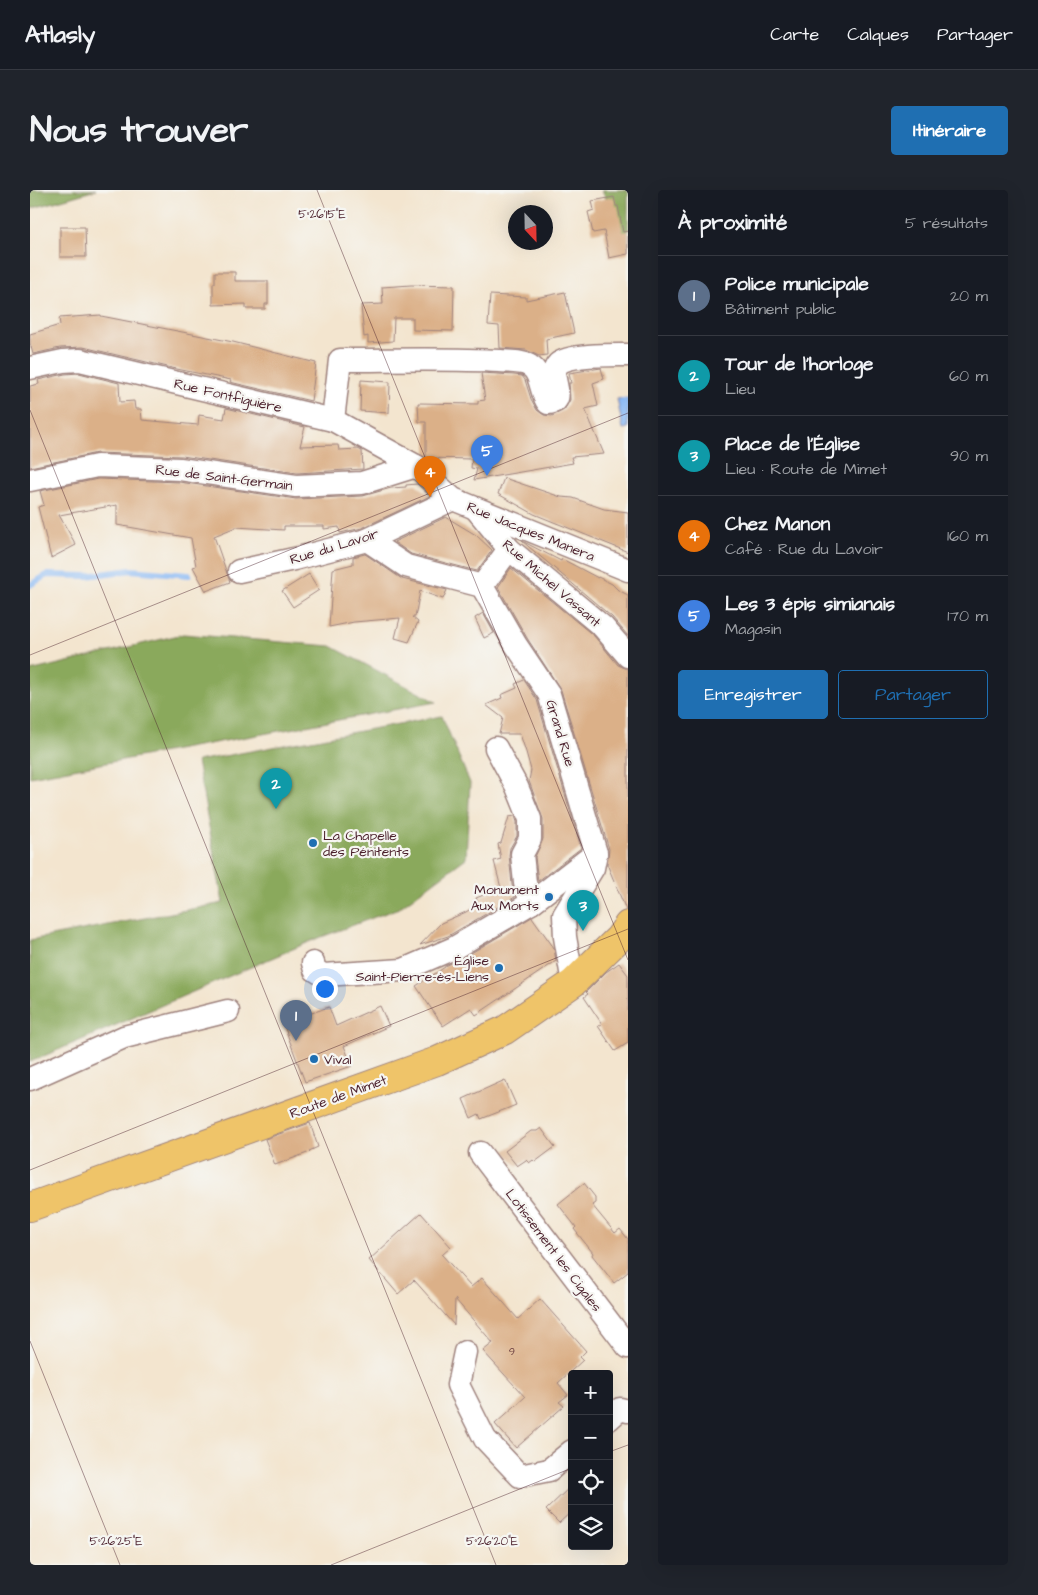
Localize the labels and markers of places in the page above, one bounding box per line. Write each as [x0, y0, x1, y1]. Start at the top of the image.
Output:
pin: 5 [471, 435, 503, 476]
pin: 4 [414, 456, 446, 497]
pin: 2 [260, 768, 292, 809]
place label: La Chapelle des Pénitents [323, 826, 409, 862]
marker: La Chapelle des Pénitents [307, 837, 319, 849]
place label: Monument Aux Morts [471, 880, 539, 916]
pin: 3 [567, 890, 599, 931]
marker: Monument Aux Morts [543, 891, 555, 903]
place label: Église Saint-Pierre-ès-Liens [355, 951, 489, 987]
marker: Église Saint-Pierre-ès-Liens [493, 962, 505, 974]
pin: 1 [280, 1000, 312, 1041]
place label: Vival [324, 1050, 351, 1070]
marker: Vival [308, 1053, 320, 1065]

